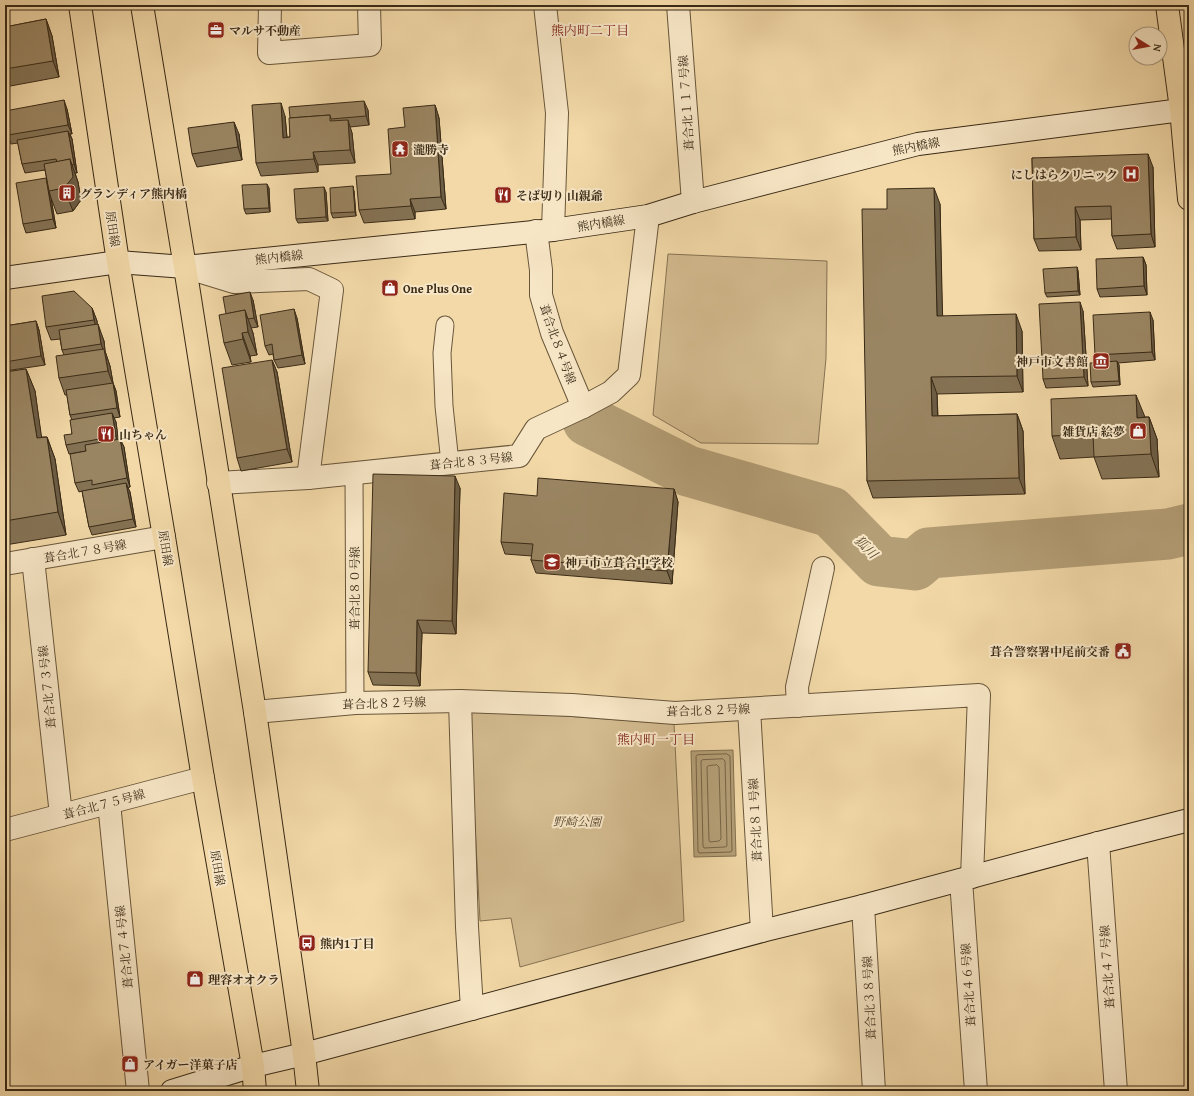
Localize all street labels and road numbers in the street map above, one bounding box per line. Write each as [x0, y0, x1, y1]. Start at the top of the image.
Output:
street label: 葺合北１１７号線 [674, 55, 698, 151]
street label: 熊内橋線 [891, 133, 941, 159]
street label: 原田線 [102, 210, 124, 248]
street label: 熊内橋線 [576, 211, 626, 235]
street label: 熊内橋線 [254, 246, 304, 268]
street label: 葺合北８４号線 [536, 302, 580, 386]
street label: 葺合北８３号線 [428, 448, 514, 474]
street label: 原田線 [155, 529, 177, 567]
street label: 葺合北７８号線 [42, 535, 128, 567]
street label: 葺合北８０号線 [346, 546, 363, 630]
street label: 葺合北７３号線 [34, 644, 60, 730]
street label: 葺合北８２号線 [342, 693, 426, 713]
street label: 葺合北８２号線 [666, 700, 750, 720]
street label: 葺合北８１号線 [744, 778, 766, 862]
street label: 葺合北７５号線 [61, 785, 147, 823]
street label: 原田線 [207, 849, 229, 887]
street label: 葺合北７４号線 [111, 904, 137, 990]
street label: 葺合北４７号線 [1096, 925, 1118, 1009]
street label: 葺合北４６号線 [957, 943, 979, 1027]
street label: 葺合北３８号線 [858, 956, 880, 1040]

